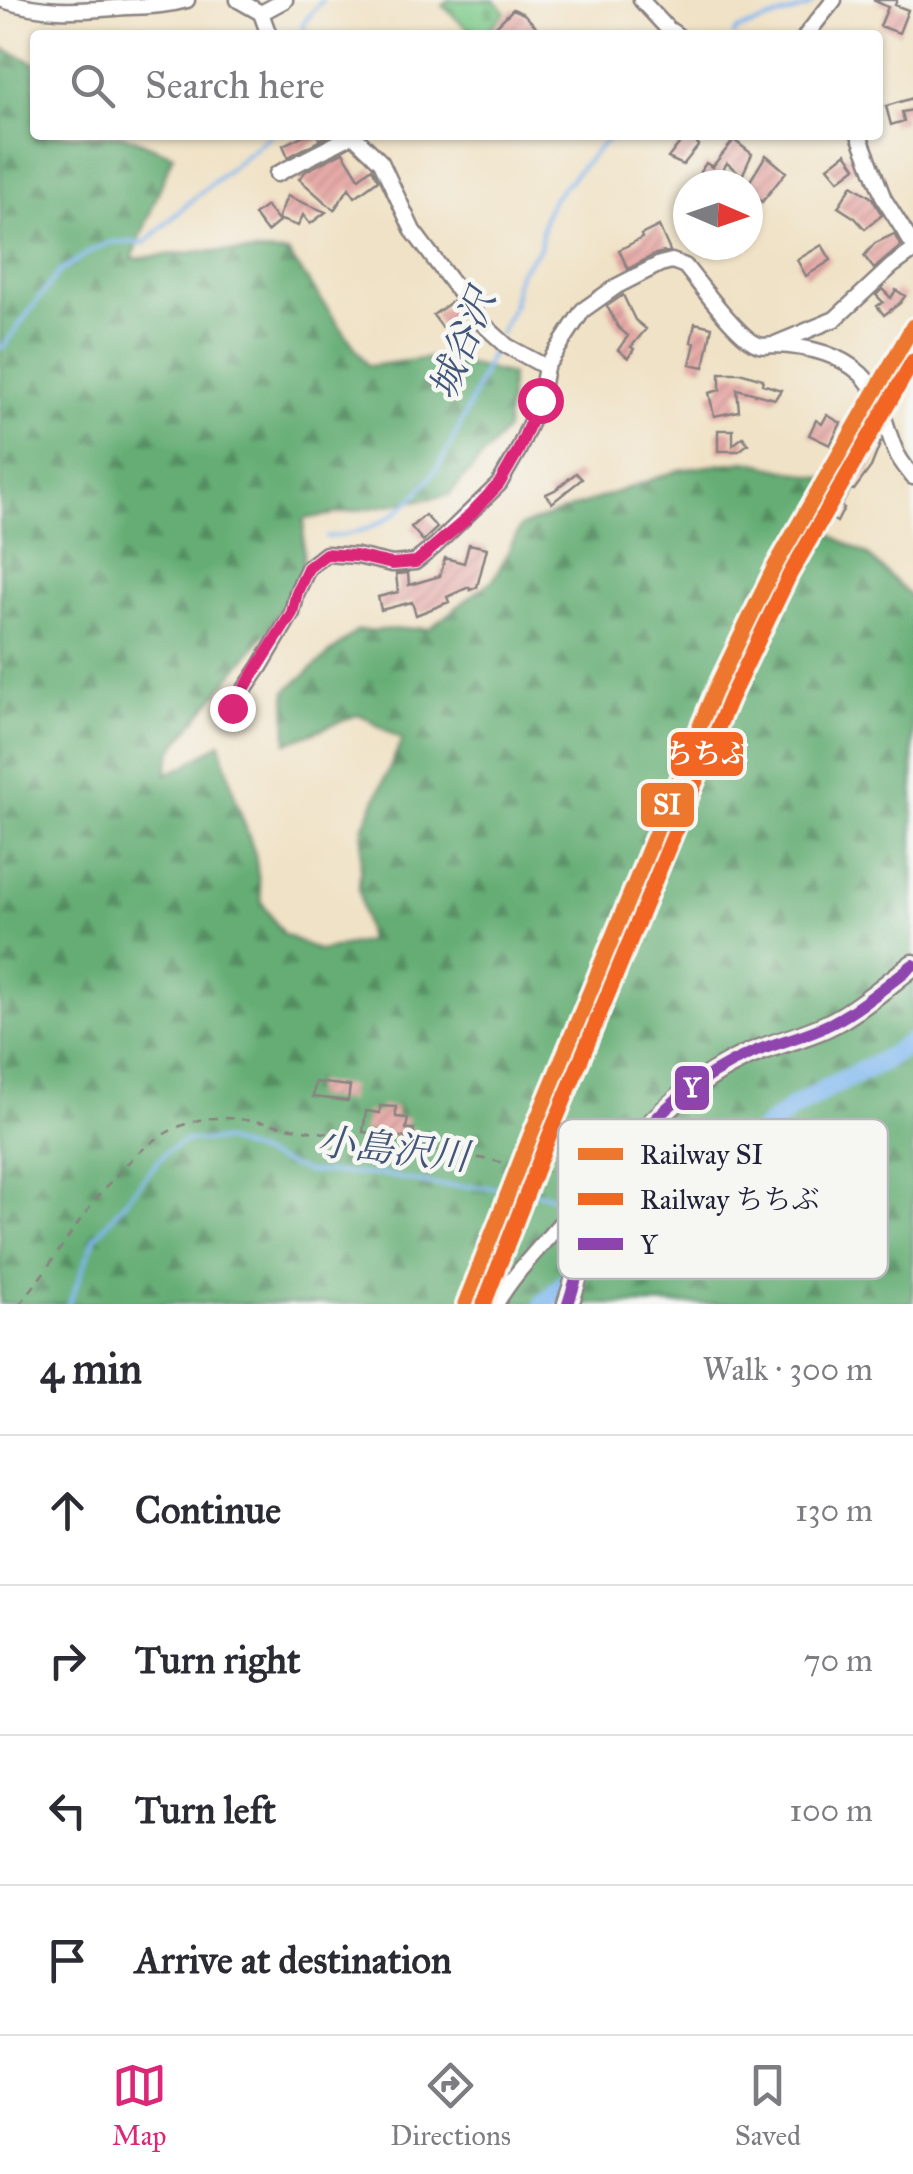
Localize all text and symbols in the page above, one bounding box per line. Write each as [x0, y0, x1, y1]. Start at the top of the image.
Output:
search box [30, 30, 883, 140]
icon: search [65, 58, 120, 113]
text: Search here [145, 62, 325, 108]
north arrow [673, 170, 763, 260]
water label: 城谷沢 [419, 279, 506, 405]
route start [518, 378, 564, 424]
route end [210, 686, 256, 732]
line badge: ちちぶ [669, 730, 745, 778]
text: ちちぶ [665, 736, 749, 771]
line badge: SI [639, 781, 696, 829]
text: SI [653, 787, 681, 822]
line badge: Y [673, 1064, 711, 1112]
text: Y [682, 1070, 702, 1105]
water label: 小島沢川 [315, 1118, 475, 1180]
legend [558, 1119, 888, 1279]
text: Railway SI [640, 1137, 764, 1172]
text: Railway ちちぶ [640, 1182, 819, 1217]
text: Y [640, 1227, 659, 1262]
text: 4 min [40, 1343, 142, 1395]
text: Walk · 300 m [703, 1350, 873, 1389]
icon: ahead [40, 1483, 95, 1538]
text: Continue [135, 1487, 281, 1533]
text: 130 m [795, 1491, 873, 1530]
icon: right [40, 1633, 95, 1688]
text: Turn right [135, 1637, 301, 1683]
text: 70 m [804, 1641, 873, 1680]
icon: left [40, 1783, 95, 1838]
text: Turn left [135, 1787, 276, 1833]
text: 100 m [789, 1791, 873, 1830]
icon: arrive [40, 1933, 95, 1988]
text: Arrive at destination [135, 1937, 452, 1983]
tab: Map [112, 2058, 167, 2153]
tab: Directions [390, 2058, 511, 2153]
tab: Saved [735, 2058, 801, 2153]

